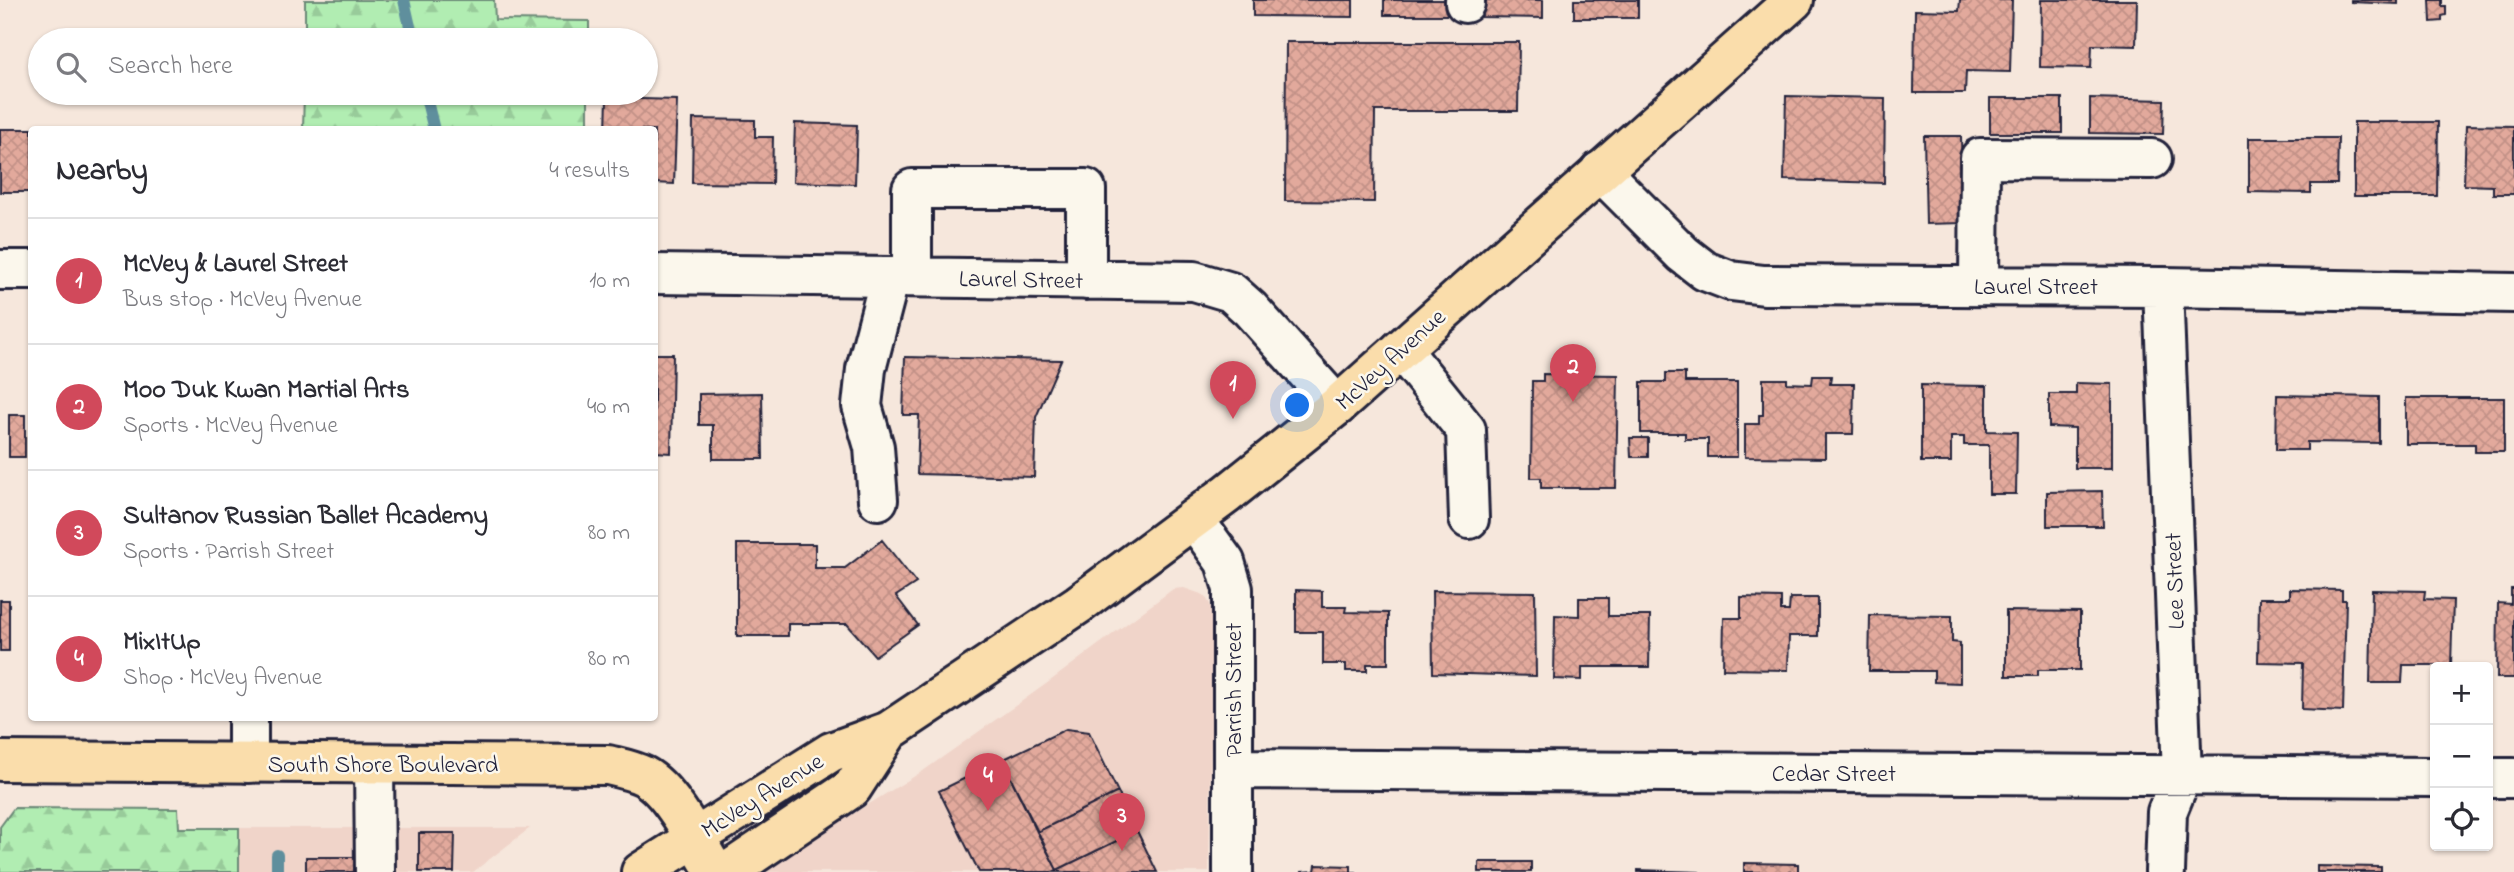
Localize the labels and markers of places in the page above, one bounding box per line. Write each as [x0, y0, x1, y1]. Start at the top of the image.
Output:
pin: 2 [1550, 344, 1596, 402]
pin: 1 [1210, 361, 1256, 419]
pin: 4 [965, 753, 1011, 811]
pin: 3 [1099, 793, 1145, 851]

